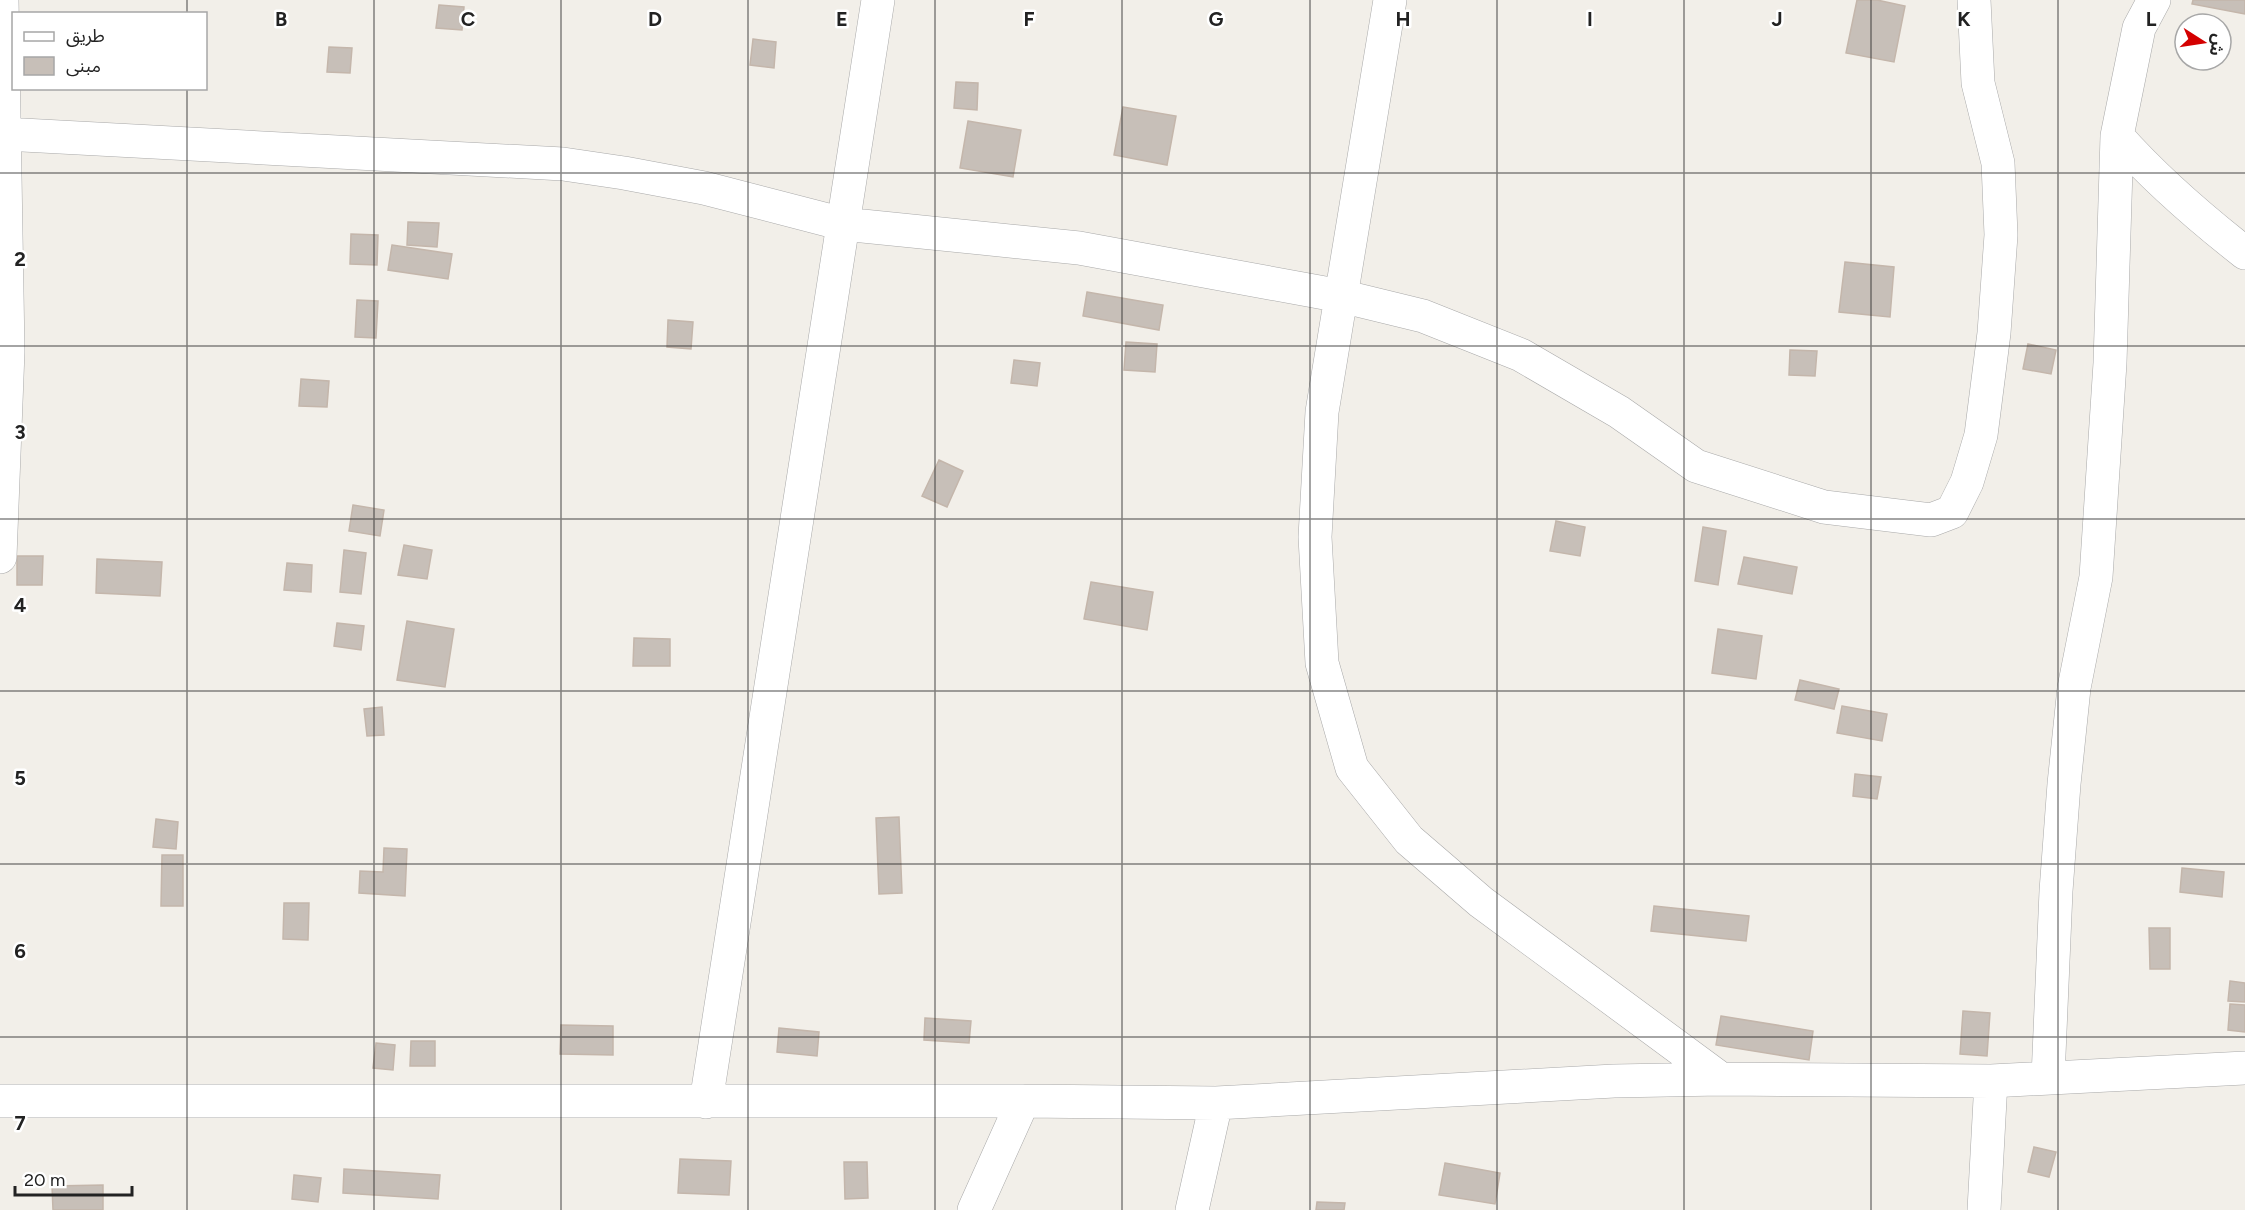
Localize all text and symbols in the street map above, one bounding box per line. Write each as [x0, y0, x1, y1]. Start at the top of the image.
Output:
text: B [275, 7, 287, 31]
text: C [461, 7, 475, 31]
text: D [648, 7, 662, 31]
text: E [836, 7, 848, 31]
text: F [1023, 7, 1035, 31]
text: G [1209, 7, 1224, 31]
text: H [1396, 7, 1411, 31]
text: I [1587, 7, 1593, 31]
text: J [1771, 7, 1783, 31]
text: K [1957, 7, 1971, 31]
text: L [2146, 7, 2157, 31]
legend [12, 12, 207, 90]
north arrow [2173, 12, 2233, 72]
text: طريق [66, 25, 105, 47]
text: ش [2206, 32, 2229, 58]
text: مبنى [66, 55, 101, 77]
text: 2 [14, 247, 26, 271]
text: 3 [14, 420, 26, 444]
text: 4 [14, 593, 27, 617]
text: 5 [14, 766, 26, 790]
text: 6 [14, 939, 26, 963]
text: 7 [14, 1111, 26, 1135]
scale bar [15, 1159, 132, 1197]
text: 20 m [24, 1169, 65, 1191]

